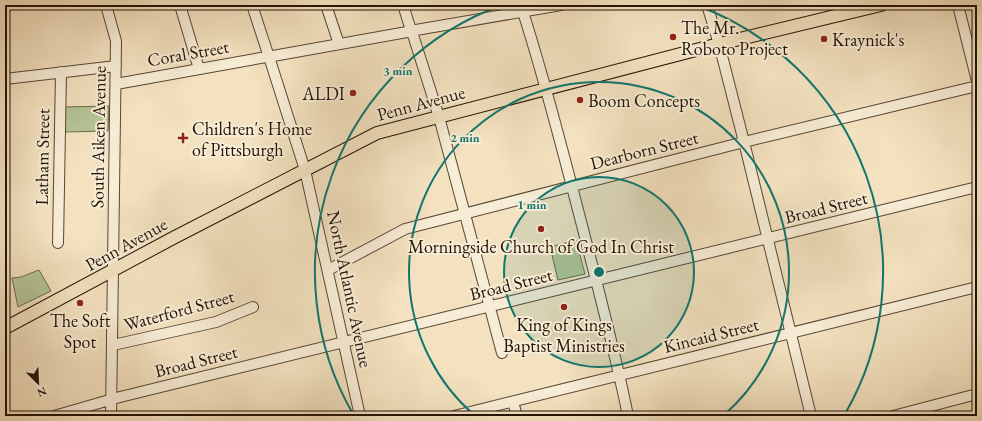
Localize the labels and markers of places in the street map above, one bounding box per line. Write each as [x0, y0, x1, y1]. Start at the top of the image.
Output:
place label: The Mr. Roboto Project [681, 16, 788, 60]
place label: Kraynick's [832, 28, 904, 51]
marker: The Mr. Roboto Project [668, 32, 678, 42]
marker: Kraynick's [819, 34, 829, 44]
place label: ALDI [301, 82, 345, 105]
marker: ALDI [348, 88, 358, 98]
place label: Boom Concepts [588, 89, 700, 112]
marker: Boom Concepts [575, 95, 585, 105]
place label: Children's Home of Pittsburgh [192, 117, 312, 161]
marker: Children's Home of Pittsburgh [177, 132, 189, 144]
marker: Morningside Church of God In Christ [536, 224, 546, 234]
place label: Morningside Church of God In Christ [408, 235, 674, 258]
centre of rings [592, 265, 606, 279]
marker: The Soft Spot [75, 298, 85, 308]
marker: King of Kings Baptist Ministries [559, 302, 569, 312]
place label: The Soft Spot [50, 309, 111, 353]
place label: King of Kings Baptist Ministries [503, 313, 625, 357]

